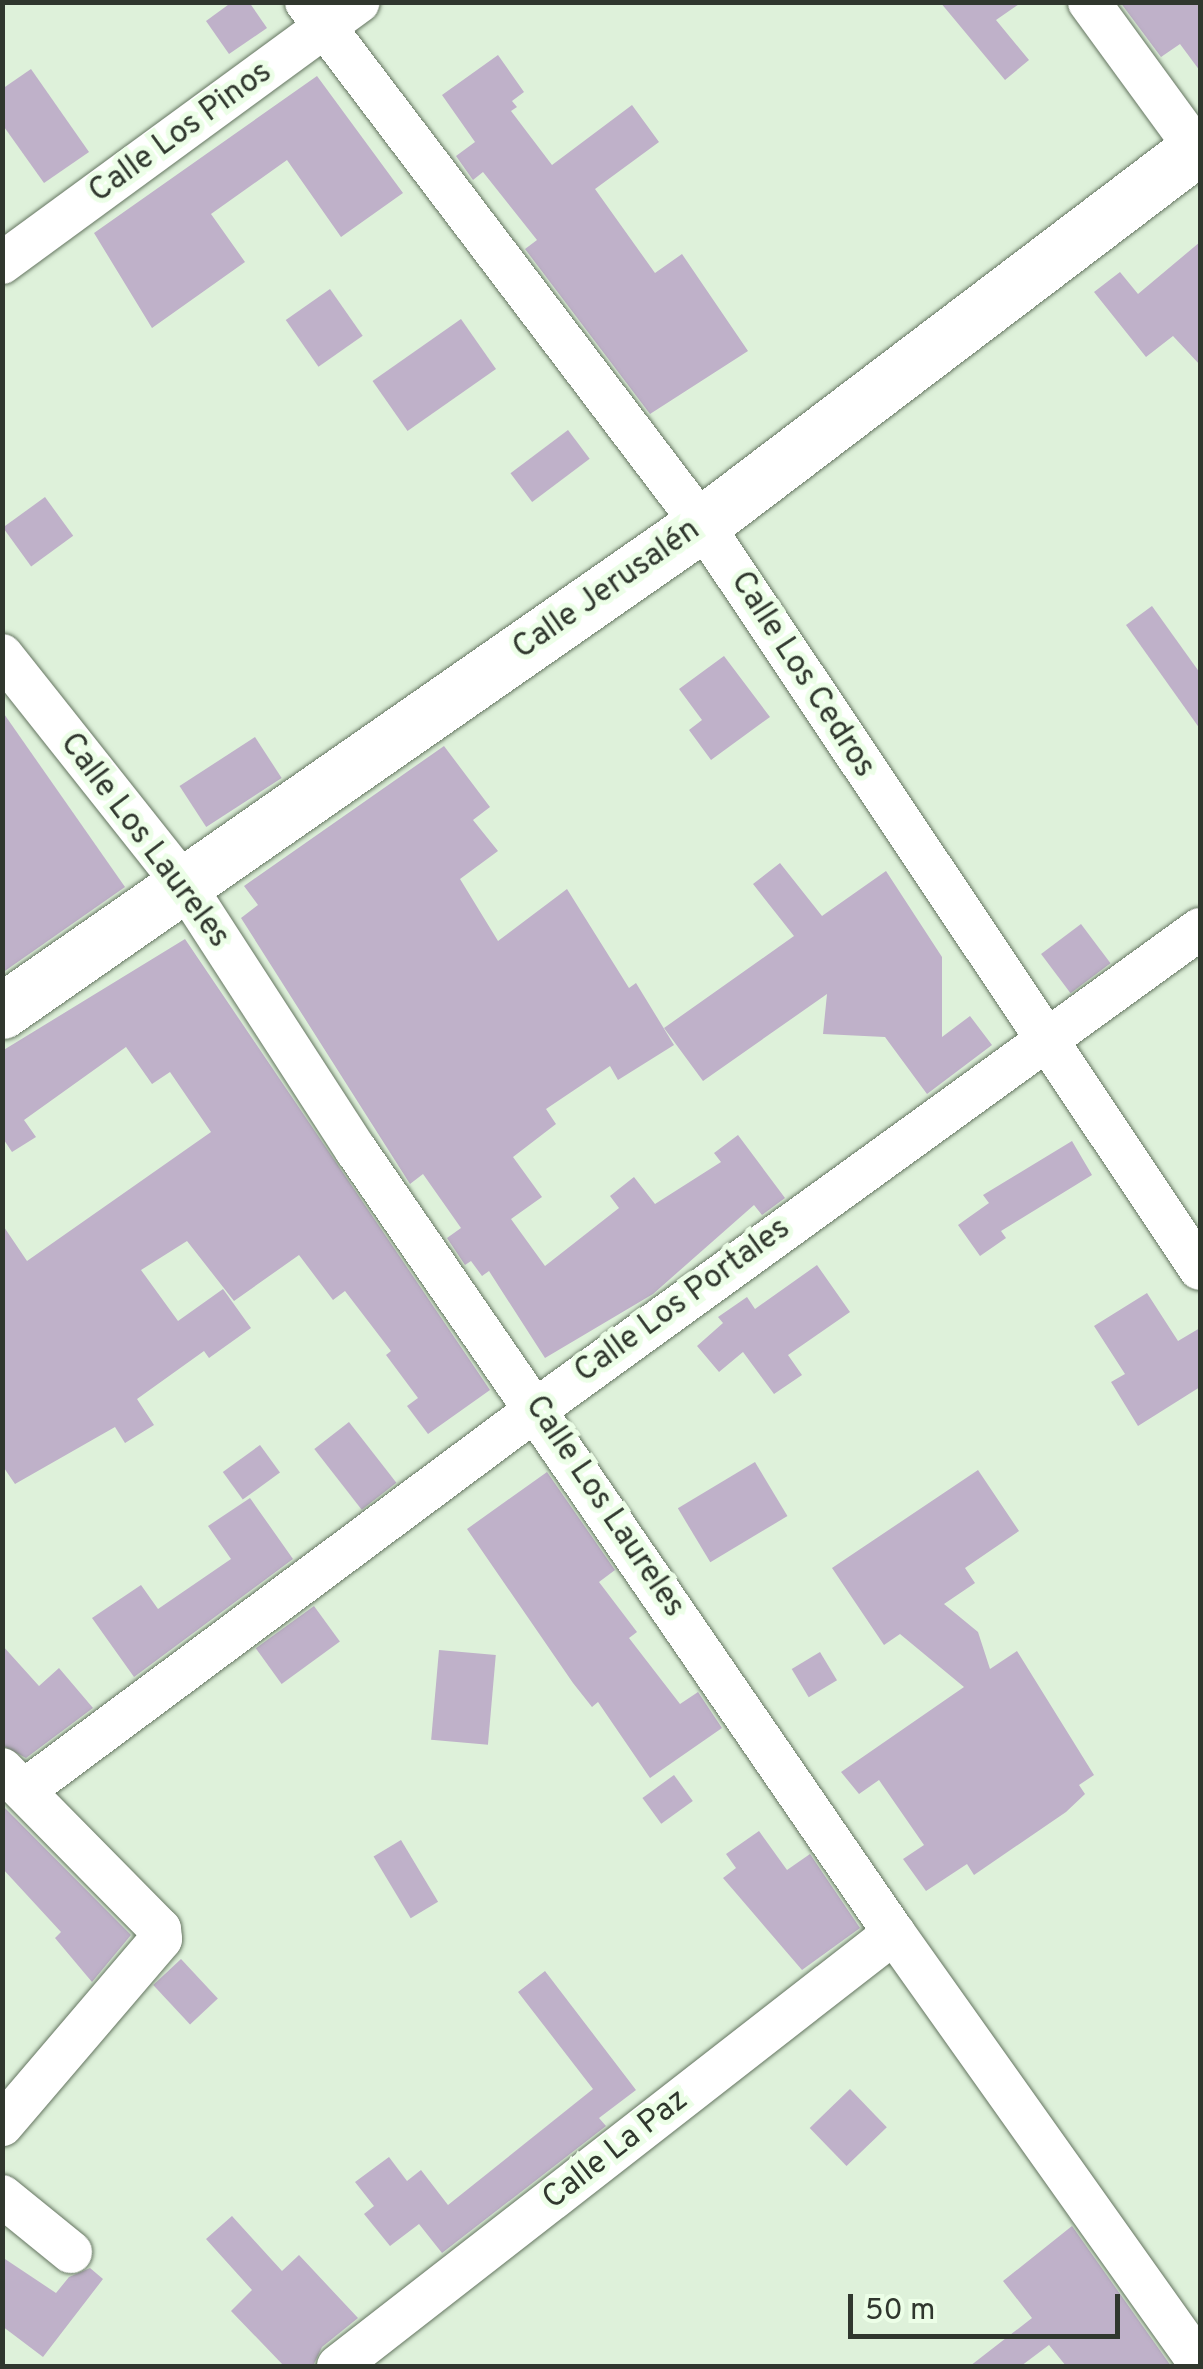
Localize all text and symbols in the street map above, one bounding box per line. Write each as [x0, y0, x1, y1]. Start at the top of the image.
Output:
street label: Calle Los Pinos [82, 54, 280, 212]
street label: Calle Jerusalén [506, 511, 708, 669]
street label: Calle Los Cedros [721, 565, 883, 785]
street label: Calle Los Laureles [51, 726, 237, 956]
street label: Calle Los Portales [568, 1210, 798, 1392]
street label: Calle Los Laureles [516, 1389, 692, 1625]
street label: Calle La Paz [536, 2081, 696, 2219]
scale bar [853, 2274, 1126, 2336]
text: 50 m [865, 2293, 935, 2330]

